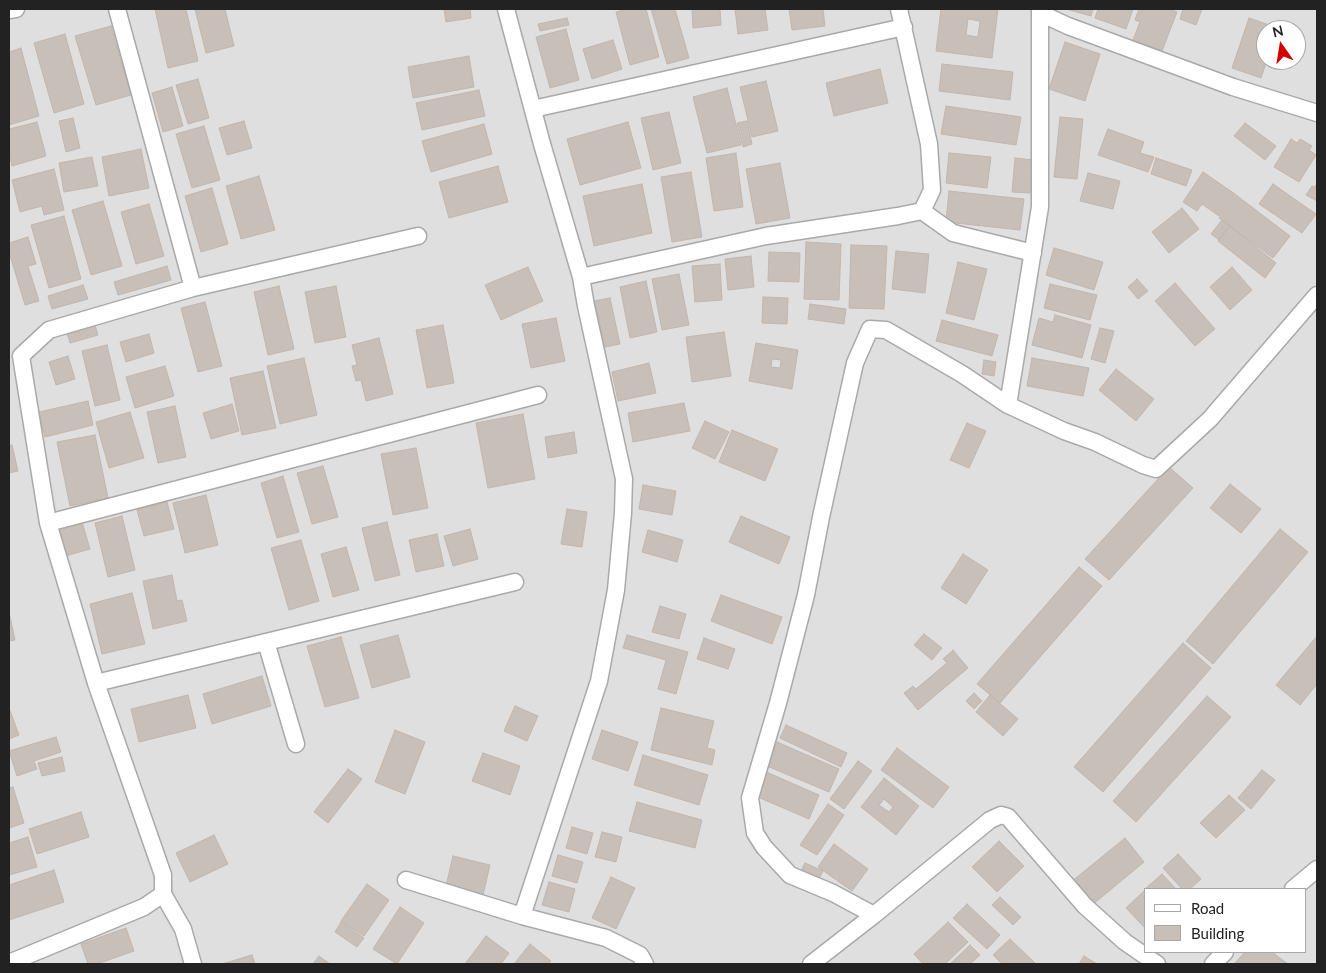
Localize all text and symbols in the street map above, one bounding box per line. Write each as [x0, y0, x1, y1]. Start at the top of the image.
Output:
north arrow [1256, 20, 1306, 70]
text: N [1271, 21, 1285, 40]
legend [1144, 888, 1306, 953]
text: Road [1191, 899, 1224, 917]
text: Building [1191, 924, 1244, 942]

